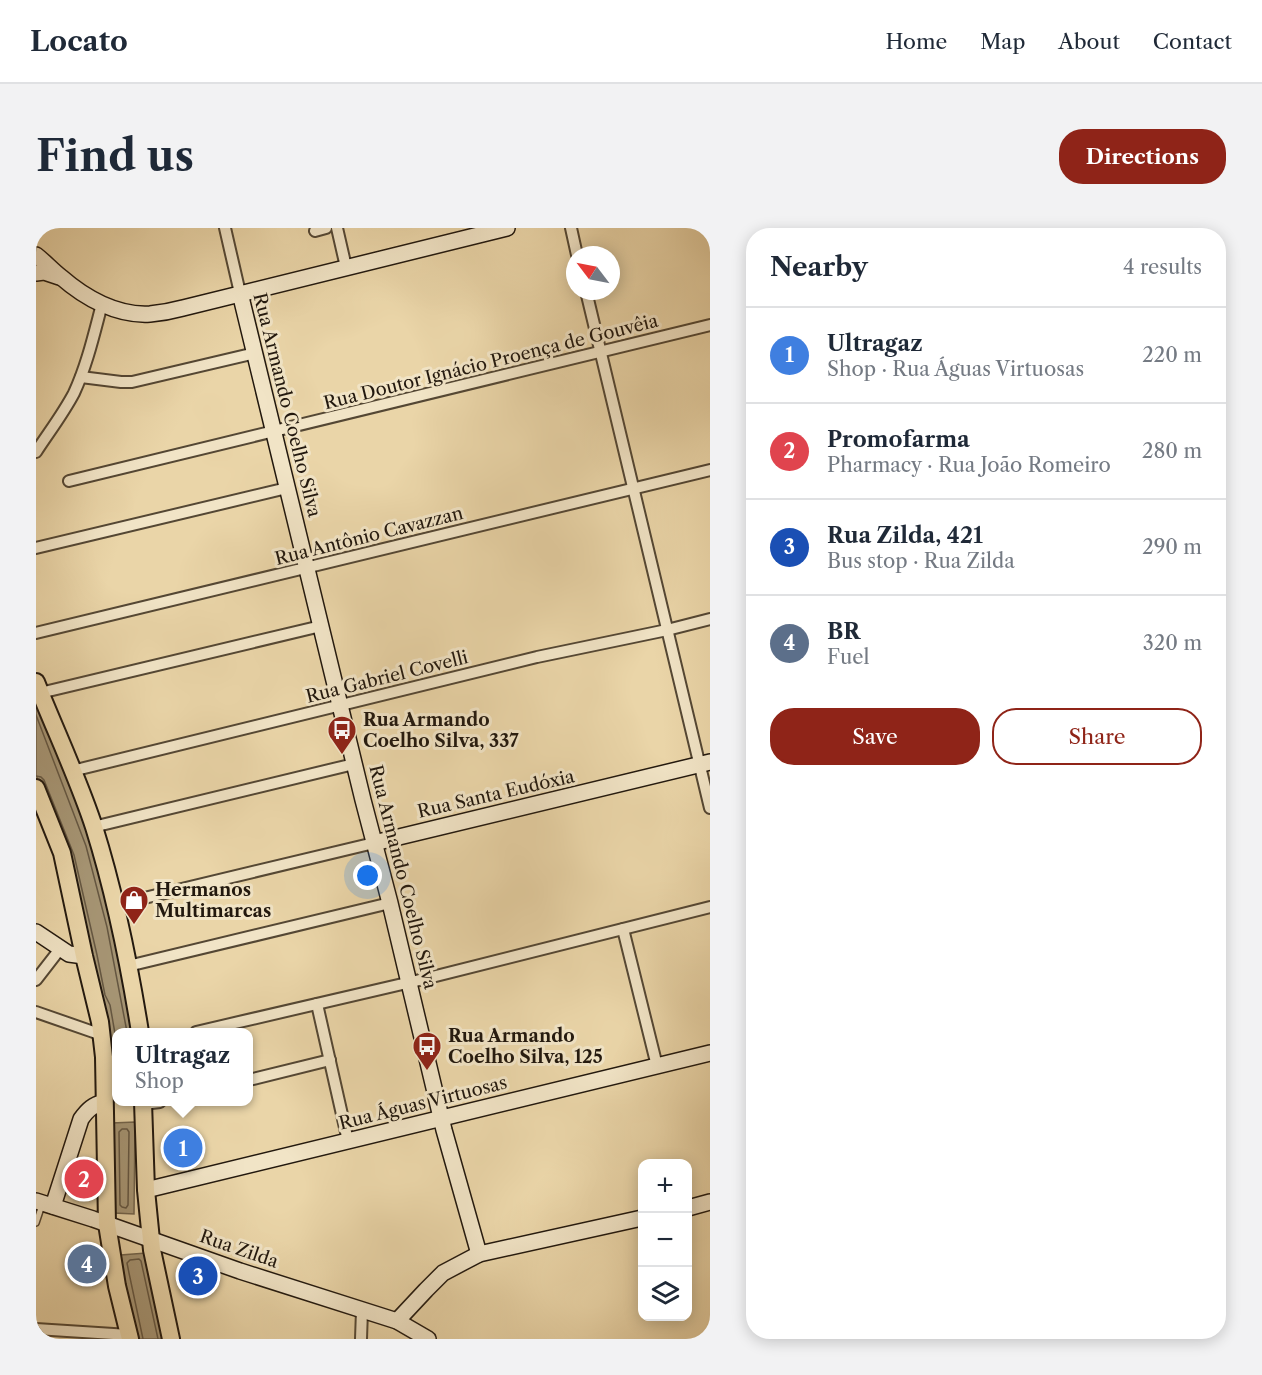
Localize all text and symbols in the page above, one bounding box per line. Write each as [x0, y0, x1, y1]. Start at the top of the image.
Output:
text: Locato [30, 24, 128, 58]
text: Home [886, 29, 947, 54]
text: Map [980, 29, 1025, 54]
text: About [1058, 29, 1120, 54]
text: Contact [1153, 29, 1232, 54]
button: Directions [1059, 129, 1226, 184]
text: Find us [36, 130, 194, 182]
north arrow [566, 246, 620, 300]
text: Nearby [770, 251, 868, 283]
text: 4 results [1123, 255, 1202, 279]
street label: Rua Armando Coelho Silva [248, 291, 326, 520]
street label: Rua Doutor Ignácio Proença de Gouvêia [321, 310, 661, 414]
text: Ultragaz [827, 330, 923, 357]
text: 1 [785, 343, 794, 367]
text: 220 m [1142, 343, 1202, 367]
text: Shop · Rua Águas Virtuosas [827, 357, 1084, 381]
text: Promofarma [827, 426, 970, 453]
text: 2 [784, 439, 795, 463]
text: 280 m [1142, 439, 1202, 463]
text: Pharmacy · Rua João Romeiro [827, 453, 1111, 477]
street label: Rua Antônio Cavazzan [273, 502, 465, 570]
text: Rua Zilda, 421 [827, 522, 983, 549]
text: 3 [784, 535, 795, 559]
text: 290 m [1142, 535, 1202, 559]
text: Bus stop · Rua Zilda [827, 549, 1015, 573]
text: BR [827, 618, 860, 645]
text: 4 [784, 631, 795, 655]
text: 320 m [1143, 631, 1202, 655]
text: Fuel [827, 645, 869, 669]
street label: Rua Gabriel Covelli [304, 646, 471, 708]
button: Save [770, 708, 980, 765]
button: Share [992, 708, 1202, 765]
place label: Rua Armando Coelho Silva, 337 [363, 709, 519, 752]
bus stop icon: Rua Armando Coelho Silva, 337 [326, 714, 358, 756]
street label: Rua Armando Coelho Silva [364, 763, 442, 992]
street label: Rua Santa Eudóxia [415, 765, 577, 823]
your location [353, 861, 382, 890]
place label: Hermanos Multimarcas [155, 879, 271, 922]
shop icon: Hermanos Multimarcas [118, 884, 150, 926]
place label: Rua Armando Coelho Silva, 125 [448, 1025, 603, 1068]
popup [112, 1028, 253, 1106]
bus stop icon: Rua Armando Coelho Silva, 125 [411, 1030, 443, 1072]
text: Ultragaz [135, 1042, 230, 1069]
text: Shop [135, 1069, 184, 1093]
street label: Rua Águas Virtuosas [336, 1070, 509, 1135]
pin: 1 [164, 1126, 202, 1170]
pin: 2 [64, 1156, 104, 1202]
map controls [638, 1159, 692, 1321]
button: + [638, 1159, 692, 1213]
button: − [638, 1213, 692, 1267]
street label: Rua Zilda [197, 1225, 282, 1273]
pin: 4 [68, 1242, 106, 1286]
pin: 3 [178, 1254, 218, 1298]
button: layers [638, 1267, 692, 1321]

